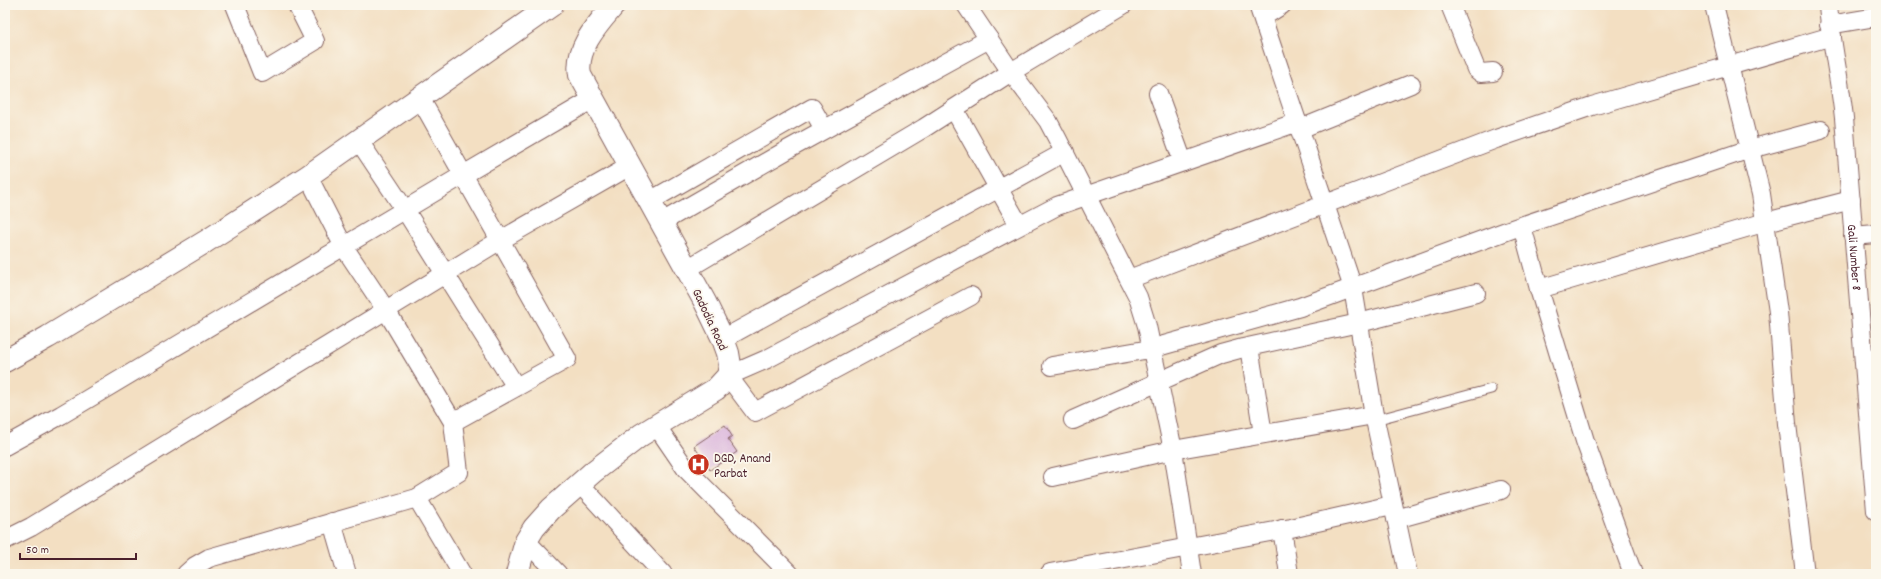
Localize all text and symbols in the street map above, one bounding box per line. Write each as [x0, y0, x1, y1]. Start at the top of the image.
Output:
street label: Gali Number 8 [1841, 224, 1865, 292]
street label: Gadodia Road [686, 286, 731, 354]
place label: DGD, Anand Parbat [714, 450, 771, 484]
hospital icon: DGD, Anand Parbat [685, 451, 711, 477]
scale bar [20, 535, 136, 561]
text: 50 m [26, 542, 49, 559]

